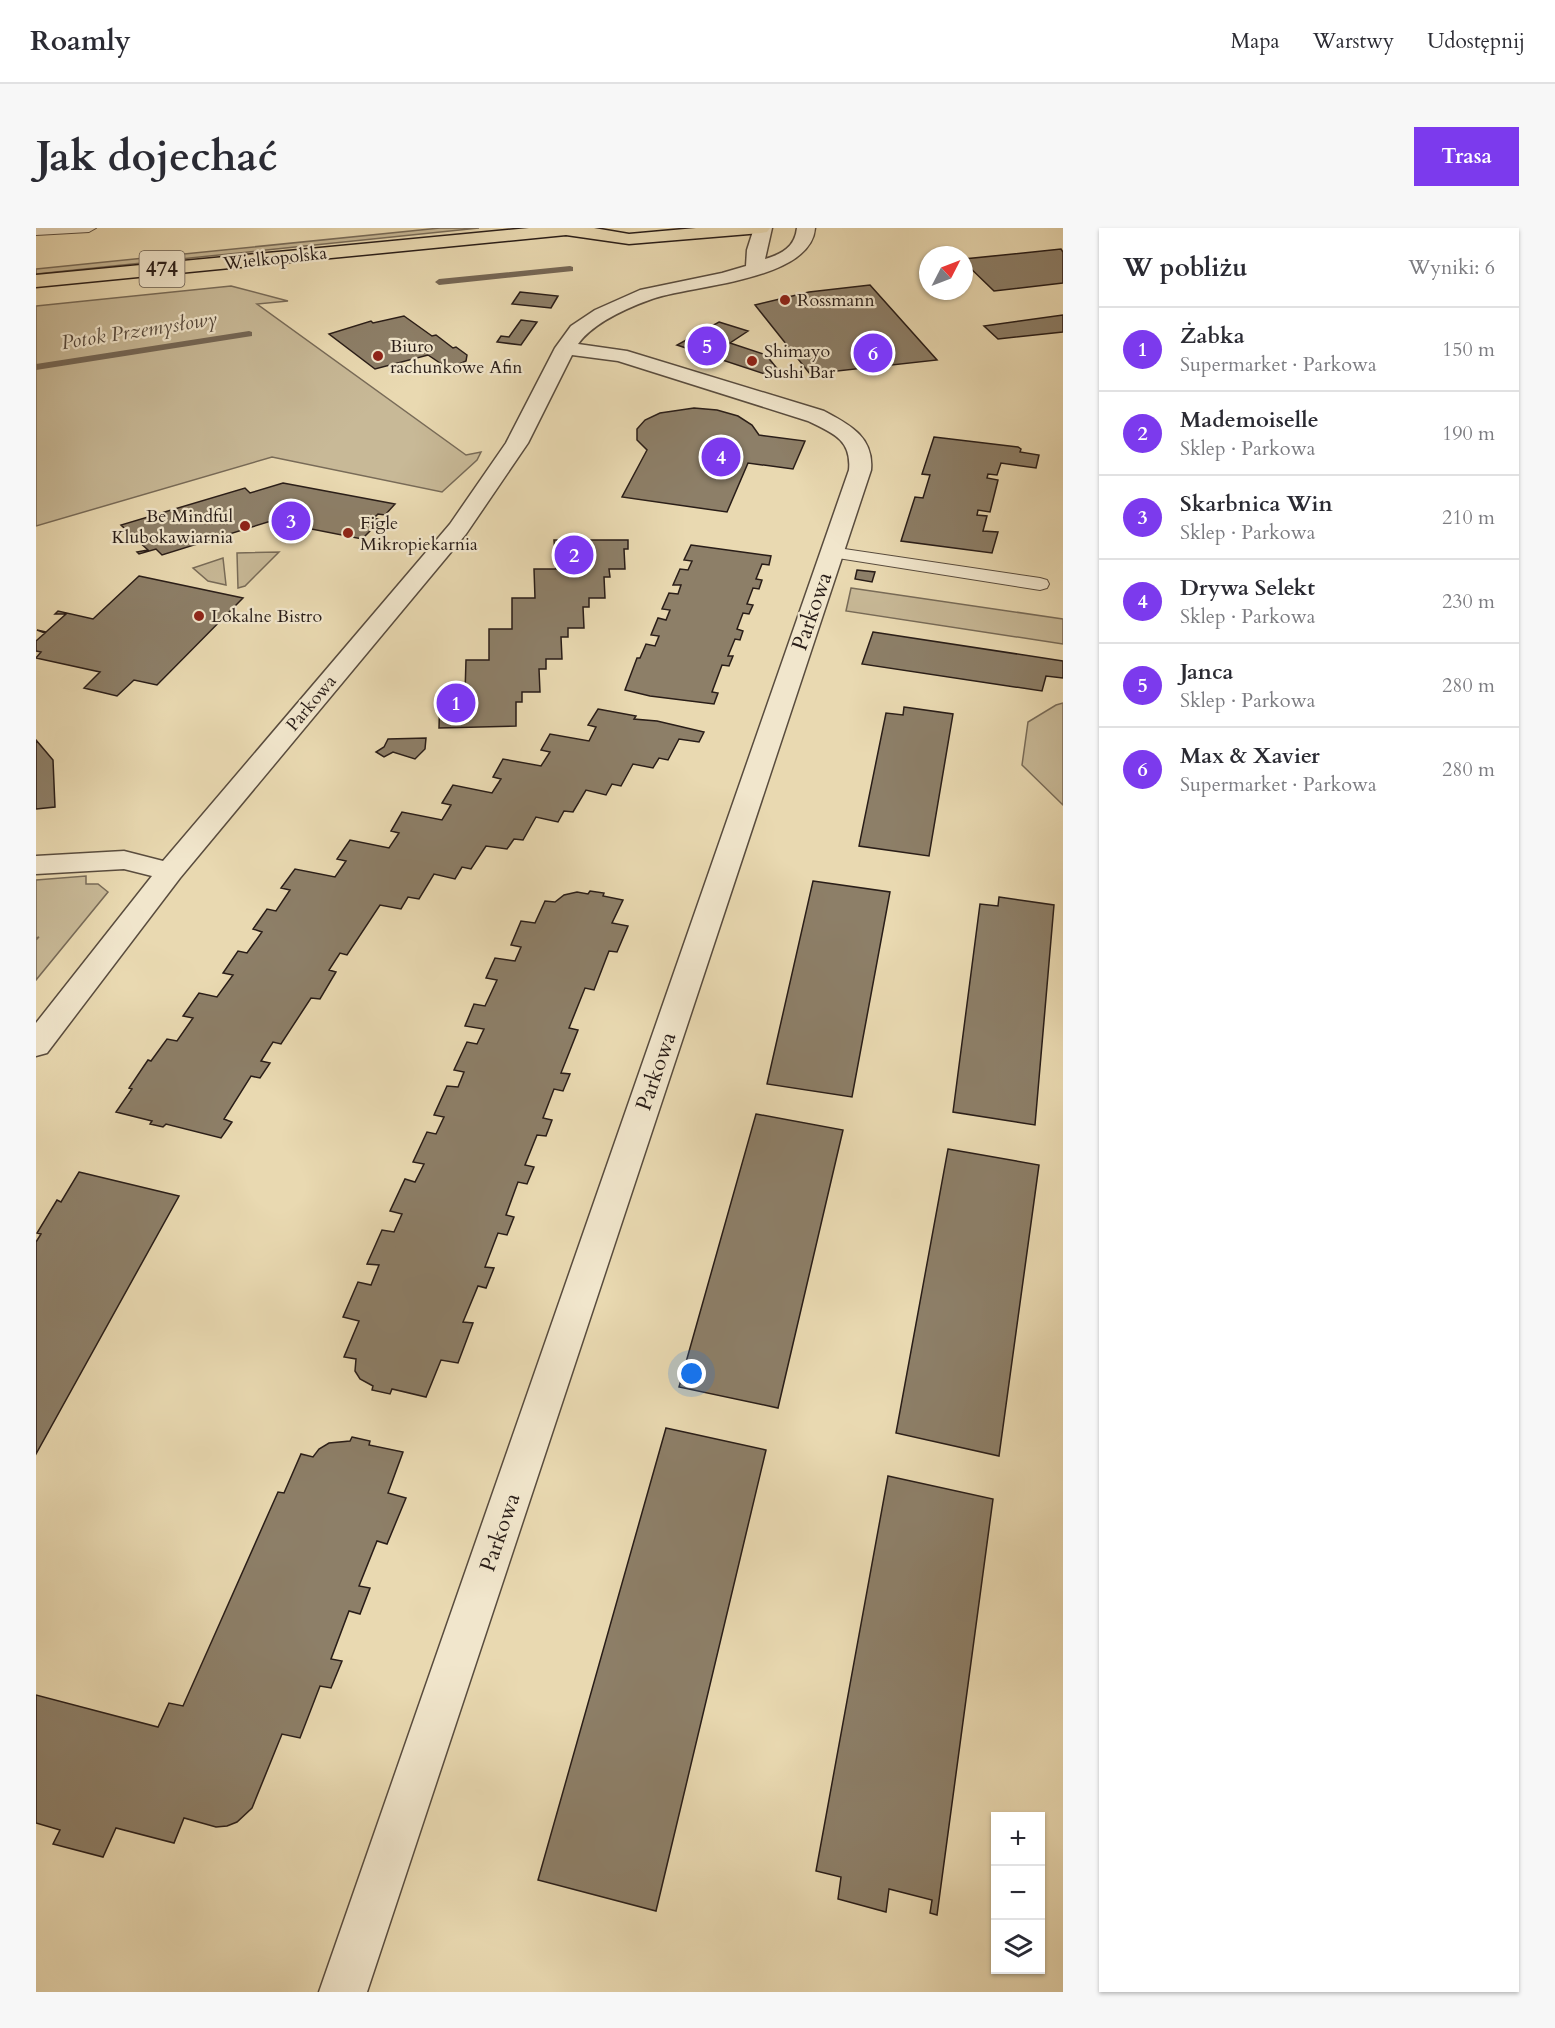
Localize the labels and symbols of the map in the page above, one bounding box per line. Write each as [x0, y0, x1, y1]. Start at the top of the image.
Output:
street label: Wielkopolska [221, 241, 328, 276]
north arrow [919, 246, 973, 300]
road number: 474 [140, 251, 184, 287]
place label: Rossmann [797, 288, 875, 313]
marker: Rossmann [778, 293, 792, 307]
water label: Potok Przemysłowy [59, 305, 219, 356]
pin: 5 [688, 324, 726, 368]
pin: 6 [854, 330, 892, 376]
place label: Biuro rachunkowe Afin [390, 334, 523, 380]
place label: Shimayo Sushi Bar [764, 339, 836, 385]
marker: Biuro rachunkowe Afin [371, 349, 385, 363]
marker: Shimayo Sushi Bar [745, 354, 759, 368]
pin: 4 [702, 434, 740, 480]
pin: 3 [272, 498, 310, 544]
place label: Be Mindful Klubokawiarnia [111, 504, 233, 550]
place label: Figle Mikropiekarnia [360, 511, 478, 557]
marker: Be Mindful Klubokawiarnia [238, 519, 252, 533]
marker: Figle Mikropiekarnia [341, 526, 355, 540]
pin: 2 [554, 532, 594, 578]
street label: Parkowa [785, 568, 840, 655]
place label: Lokalne Bistro [211, 604, 322, 629]
marker: Lokalne Bistro [192, 609, 206, 623]
street label: Parkowa [280, 670, 342, 737]
pin: 1 [436, 680, 476, 726]
street label: Parkowa [629, 1028, 684, 1115]
your location [677, 1359, 706, 1388]
street label: Parkowa [473, 1489, 528, 1576]

